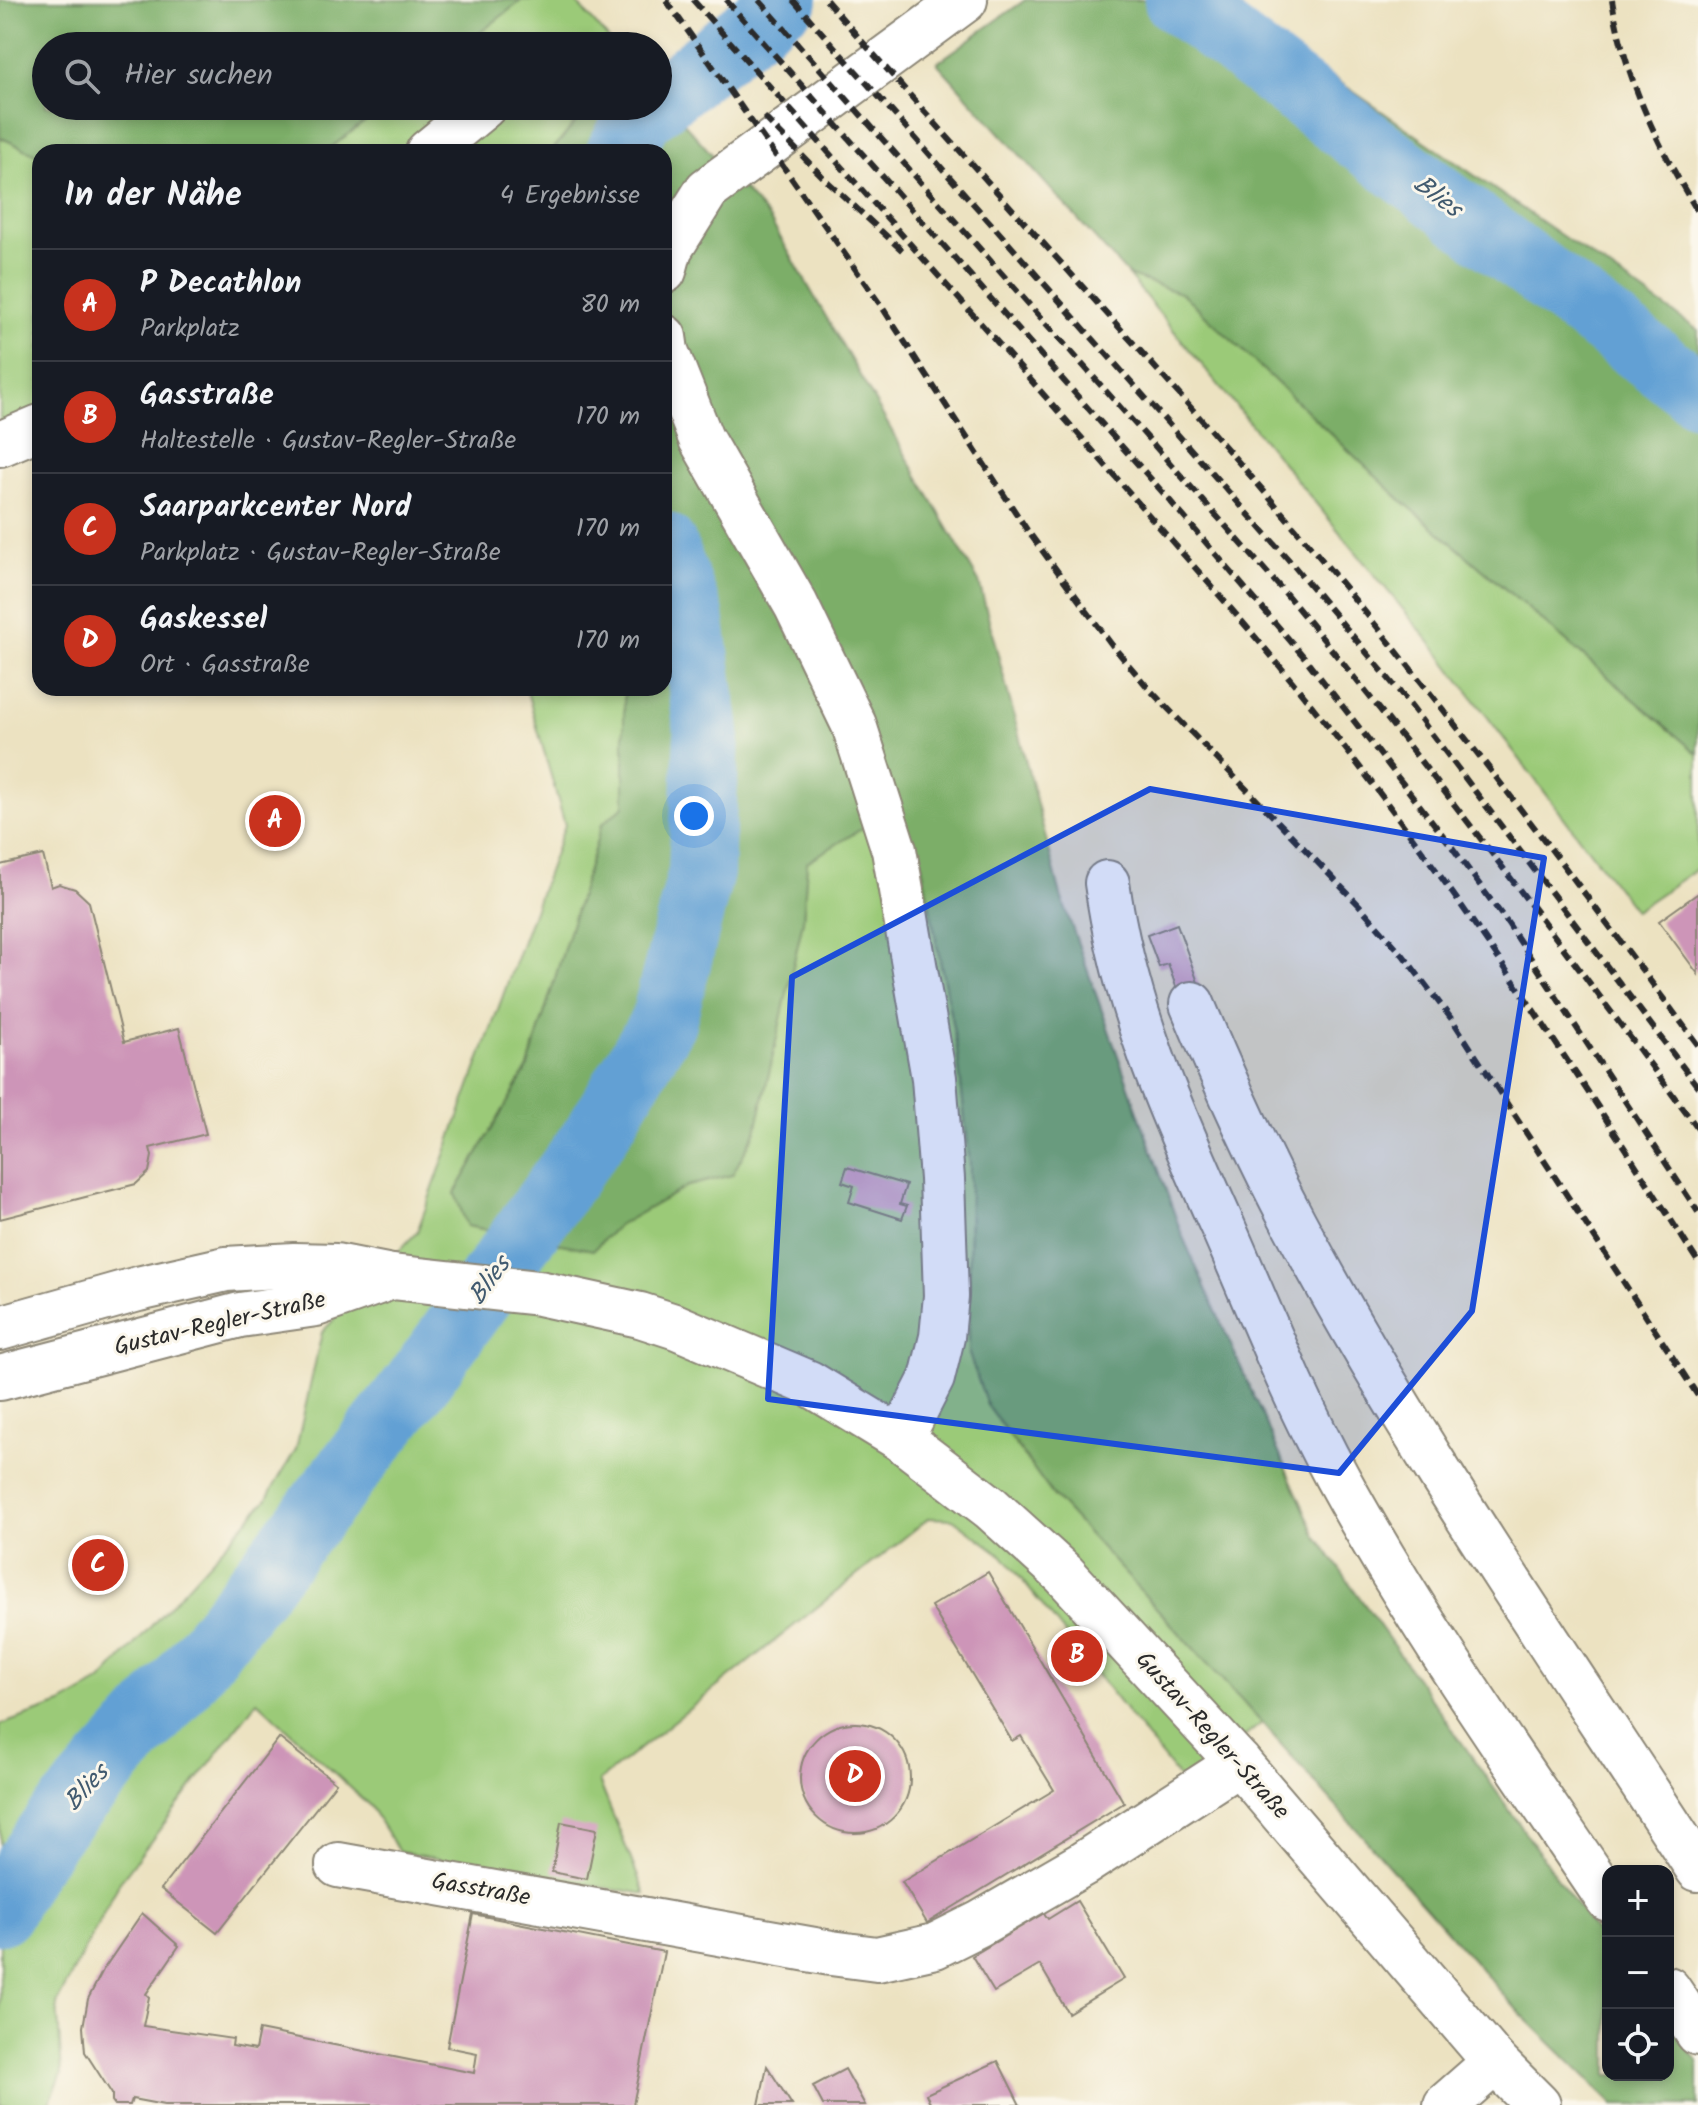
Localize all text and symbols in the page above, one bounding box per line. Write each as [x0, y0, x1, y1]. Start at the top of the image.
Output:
search box [32, 32, 672, 120]
text: Hier suchen [124, 52, 273, 100]
icon: search [60, 54, 104, 98]
water label: Blies [1404, 165, 1473, 231]
text: In der Nähe [64, 169, 242, 223]
text: 4 Ergebnisse [500, 175, 640, 217]
text: P Decathlon [140, 260, 301, 308]
text: A [82, 284, 98, 326]
text: 80 m [580, 284, 640, 326]
text: Parkplatz [140, 308, 240, 350]
text: Gasstraße [140, 372, 274, 420]
text: B [82, 396, 98, 438]
text: 170 m [576, 396, 640, 438]
text: Haltestelle · Gustav-Regler-Straße [140, 420, 516, 462]
text: Saarparkcenter Nord [140, 484, 411, 532]
text: C [82, 508, 98, 550]
text: 170 m [576, 508, 640, 550]
text: Parkplatz · Gustav-Regler-Straße [140, 532, 501, 574]
text: Gaskessel [140, 596, 267, 644]
text: D [81, 620, 99, 662]
text: 170 m [576, 620, 640, 662]
text: Ort · Gasstraße [140, 644, 310, 686]
pin: A [249, 791, 301, 851]
your location [674, 796, 714, 836]
water label: Blies [458, 1245, 524, 1314]
street label: Gustav-Regler-Straße [110, 1281, 330, 1367]
pin: C [72, 1535, 124, 1595]
pin: B [1051, 1626, 1103, 1686]
street label: Gustav-Regler-Straße [1125, 1643, 1299, 1829]
pin: D [829, 1746, 881, 1806]
water label: Blies [54, 1752, 122, 1821]
street label: Gasstraße [429, 1862, 534, 1918]
map controls [1602, 1865, 1674, 2081]
button: + [1602, 1865, 1674, 1937]
button: − [1602, 1937, 1674, 2009]
button: locate [1602, 2009, 1674, 2081]

